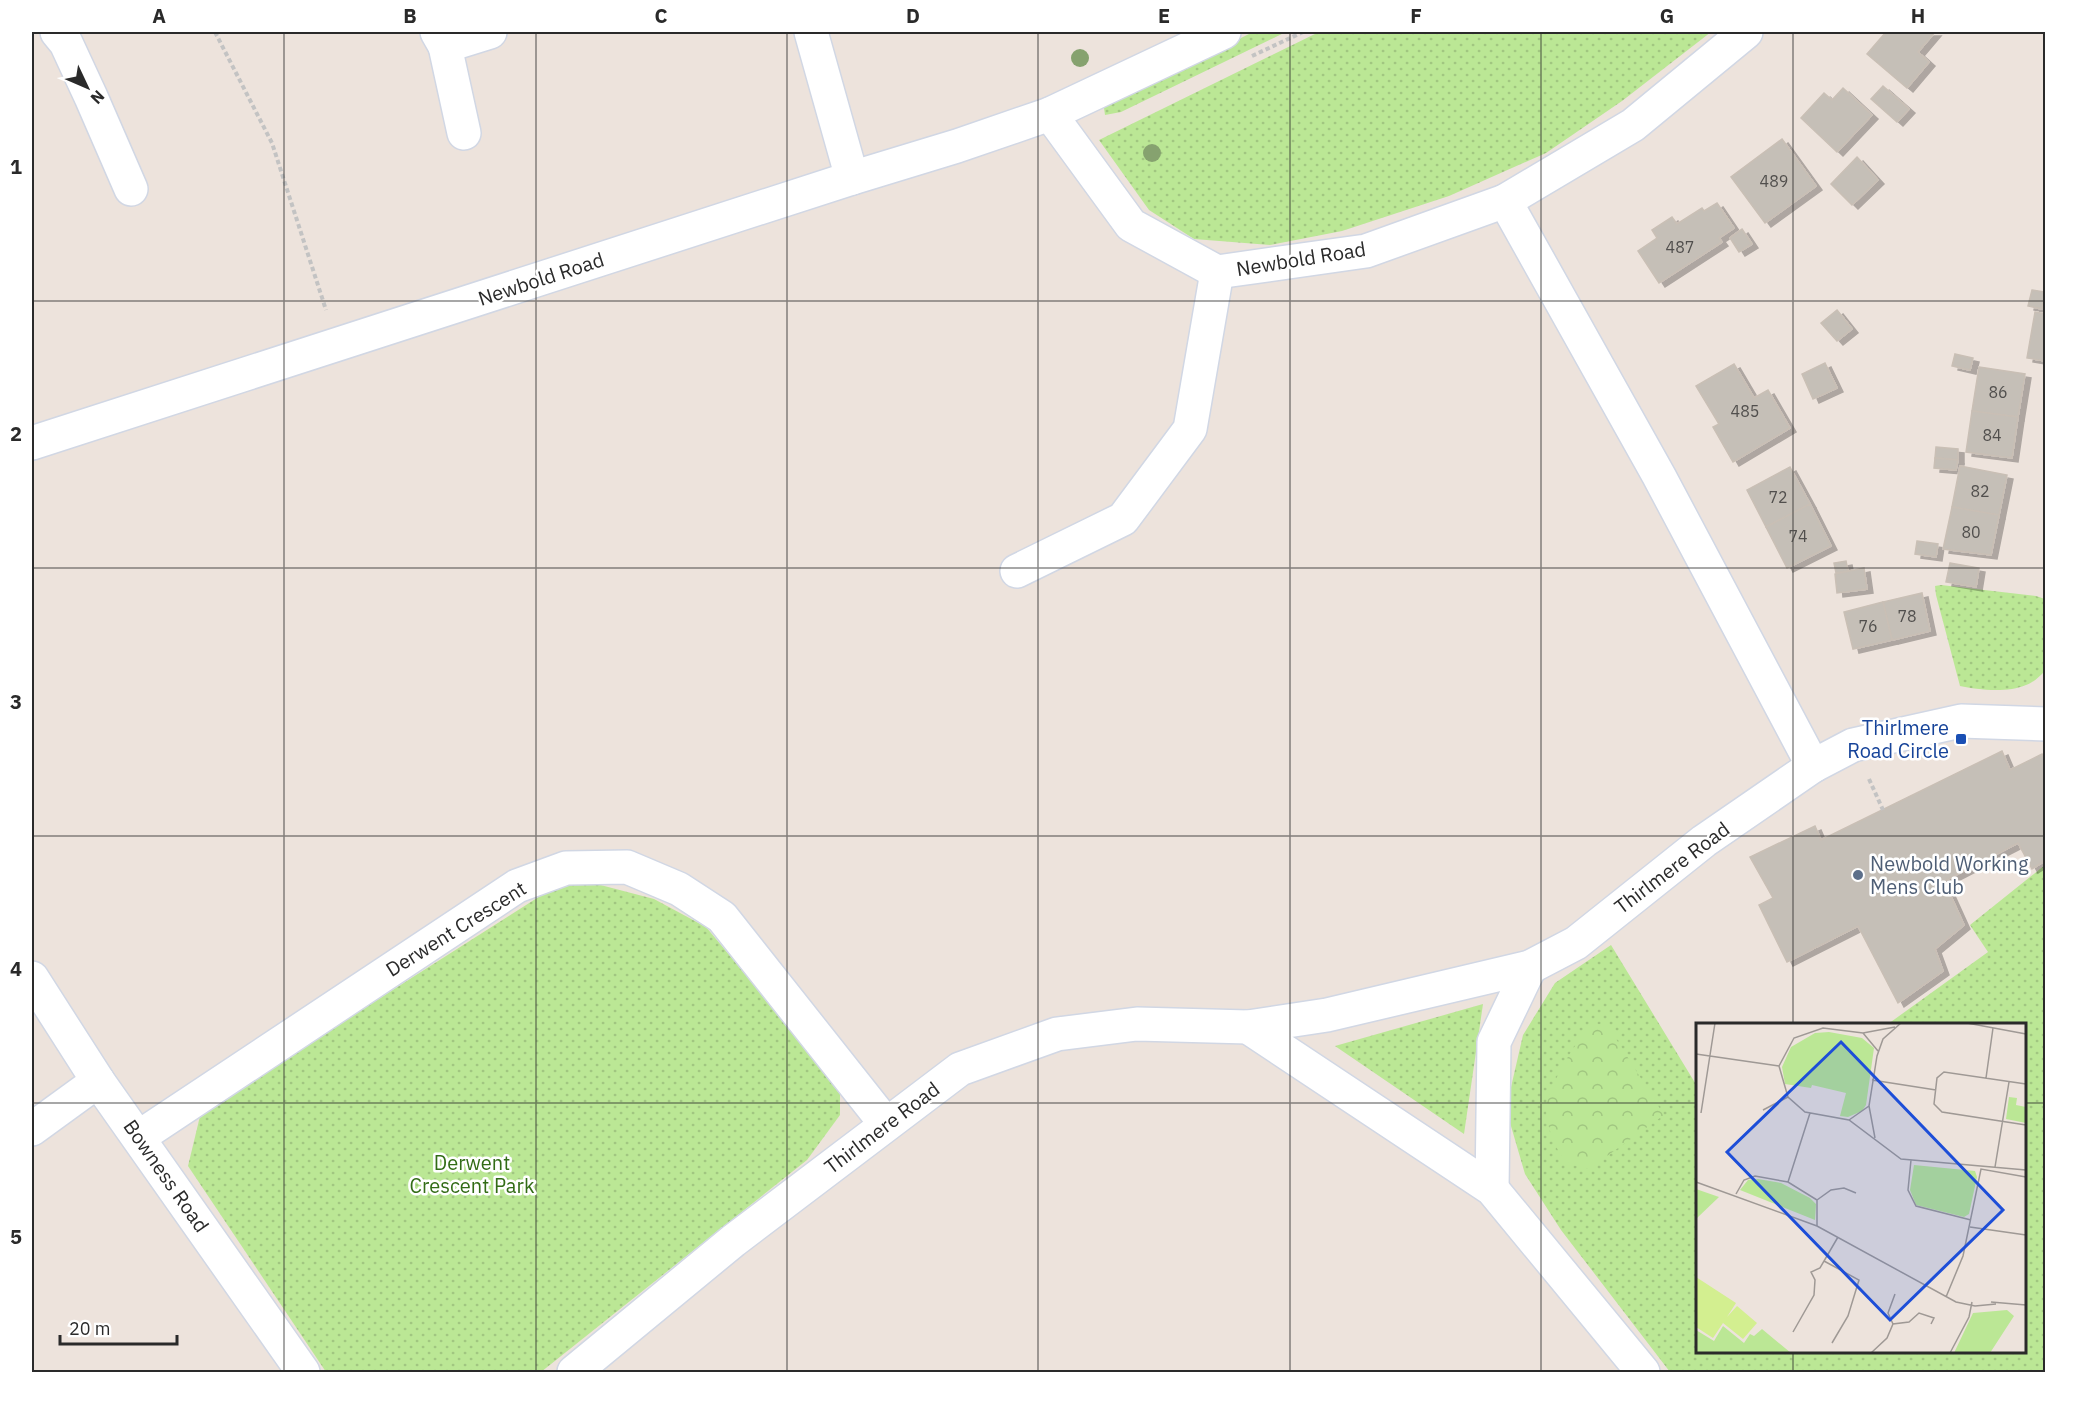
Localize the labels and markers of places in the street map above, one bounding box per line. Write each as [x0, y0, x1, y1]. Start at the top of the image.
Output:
place label: Thirlmere Road Circle [1847, 714, 1949, 764]
marker: Thirlmere Road Circle [1954, 732, 1968, 746]
place label: Newbold Working Mens Club [1870, 850, 2029, 900]
marker: Newbold Working Mens Club [1851, 868, 1865, 882]

